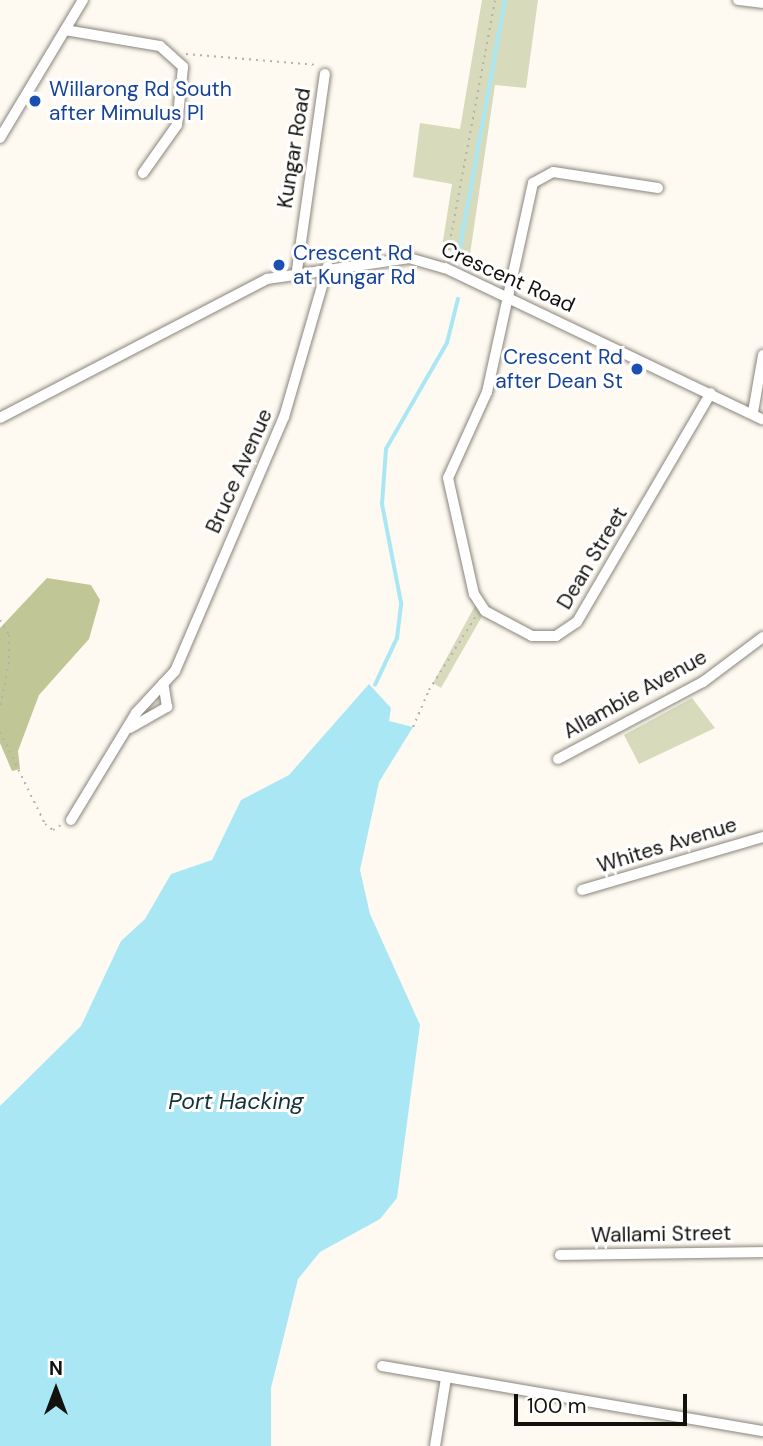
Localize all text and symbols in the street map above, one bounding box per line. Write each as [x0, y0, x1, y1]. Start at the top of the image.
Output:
place label: Willarong Rd South after Mimulus Pl [49, 76, 232, 126]
street label: Kungar Road [272, 86, 316, 210]
marker: Willarong Rd South after Mimulus Pl [27, 93, 43, 109]
street label: Crescent Road [437, 236, 579, 318]
place label: Crescent Rd at Kungar Rd [293, 240, 415, 290]
marker: Crescent Rd at Kungar Rd [271, 257, 287, 273]
place label: Crescent Rd after Dean St [495, 344, 623, 394]
marker: Crescent Rd after Dean St [629, 361, 645, 377]
street label: Bruce Avenue [200, 405, 278, 537]
street label: Dean Street [552, 502, 632, 614]
street label: Allambie Avenue [559, 644, 711, 744]
street label: Whites Avenue [594, 812, 740, 878]
water label: Port Hacking [168, 1087, 304, 1115]
street label: Wallami Street [591, 1220, 731, 1248]
north arrow [21, 1355, 91, 1425]
text: N [49, 1356, 63, 1381]
scale bar [518, 1380, 691, 1424]
text: 100 m [527, 1392, 587, 1420]

